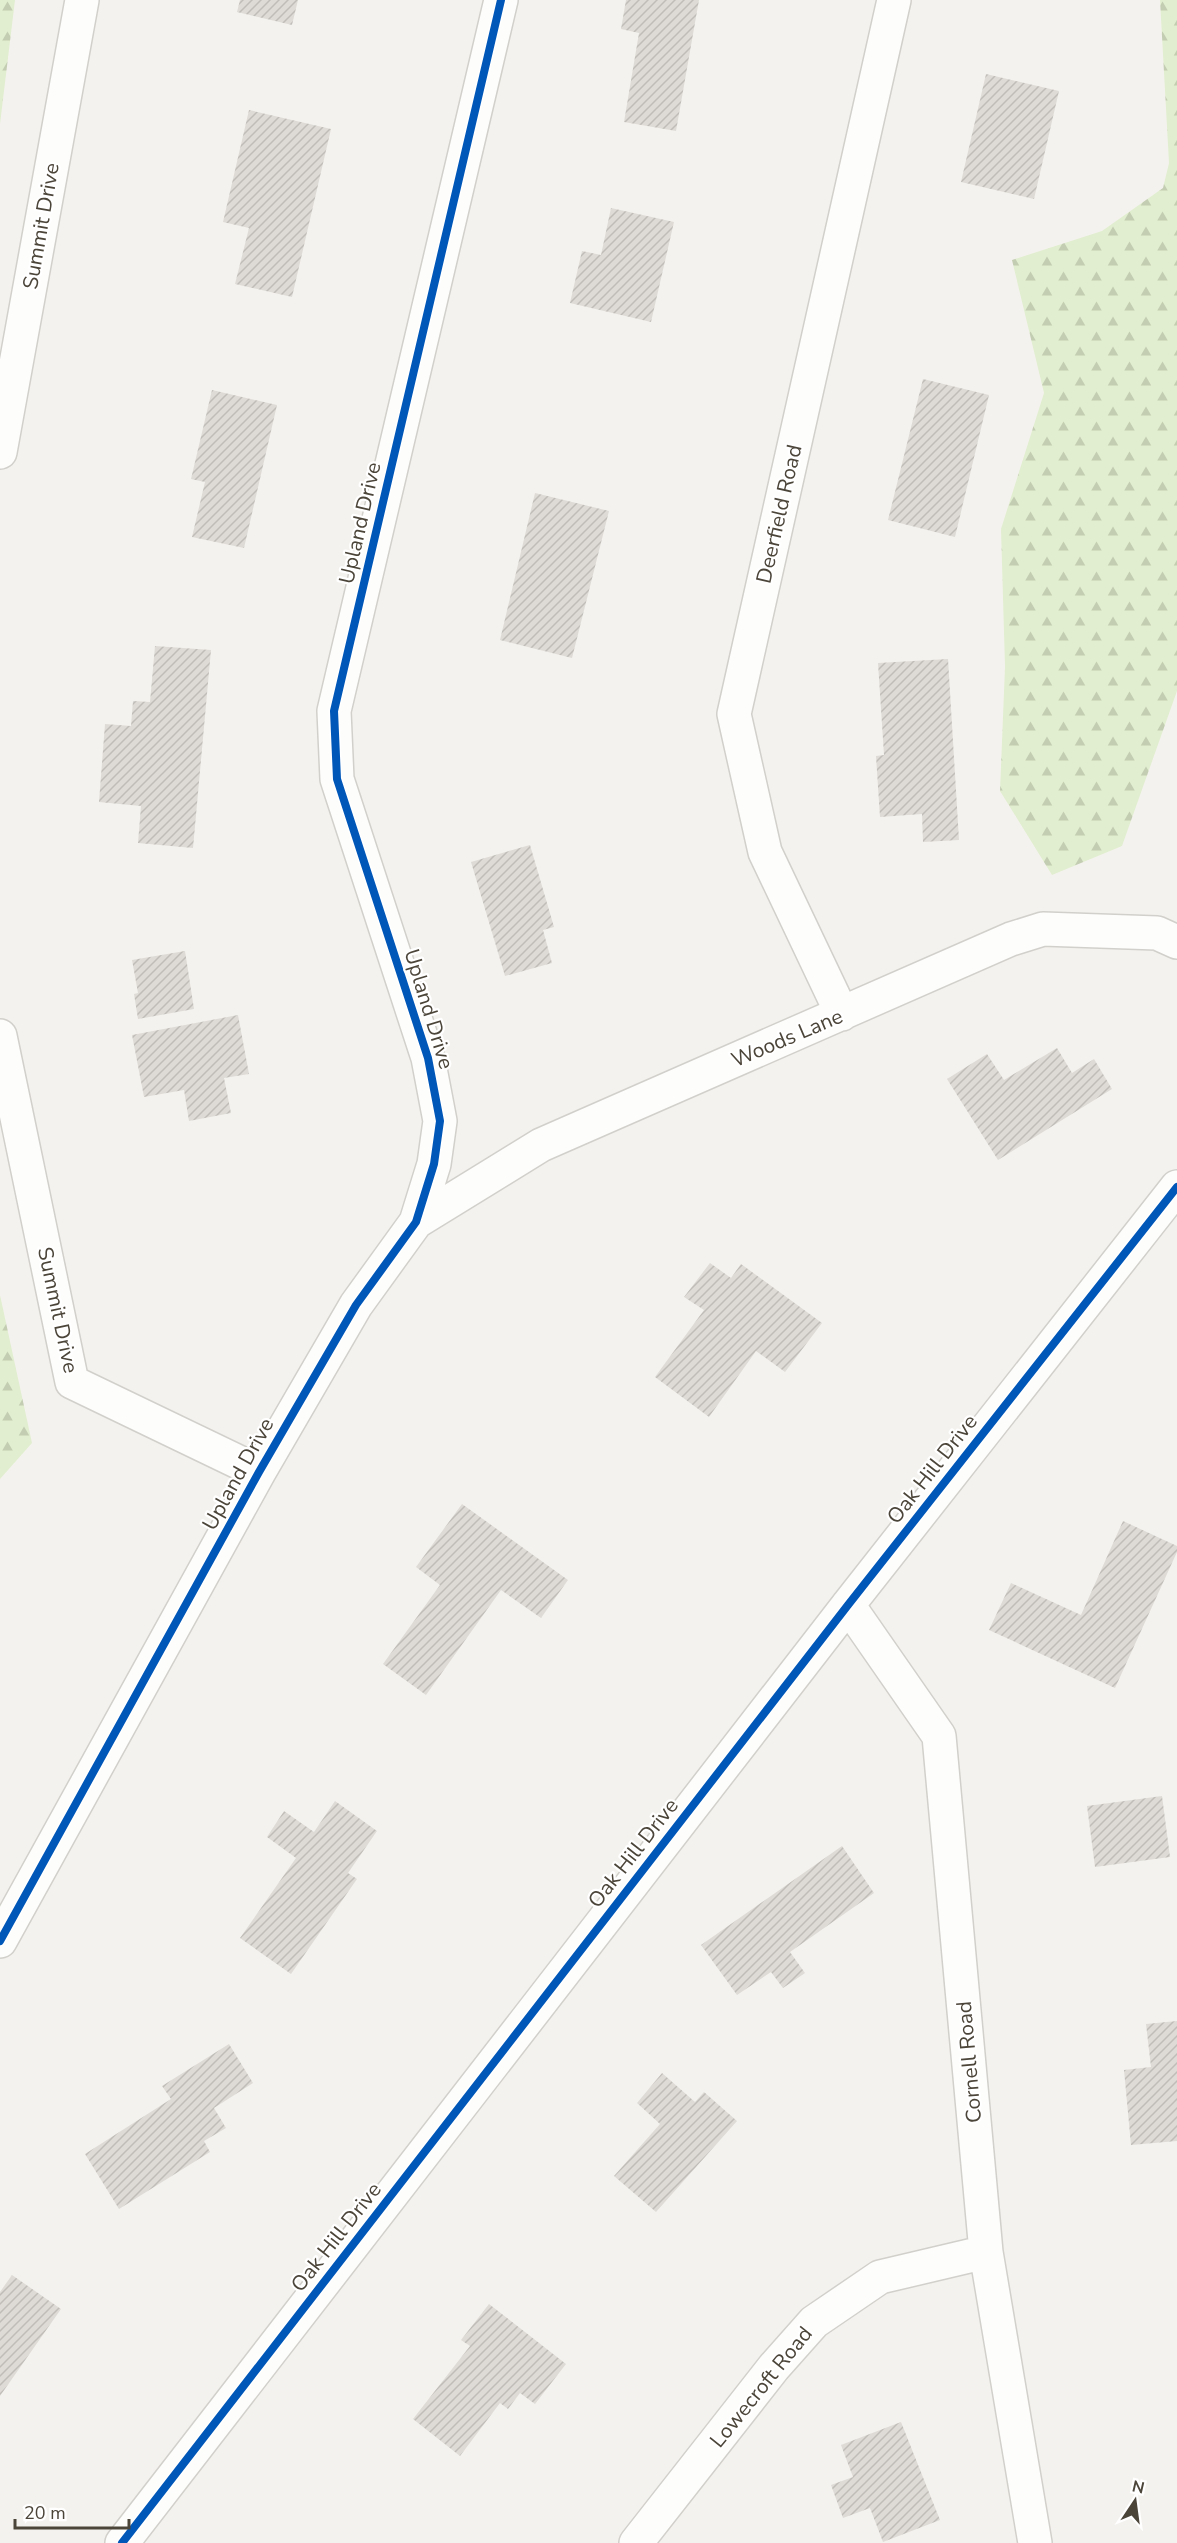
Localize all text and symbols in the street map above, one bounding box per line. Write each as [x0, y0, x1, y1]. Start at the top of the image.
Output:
street label: Summit Drive [16, 161, 66, 291]
street label: Deerfield Road [749, 442, 809, 586]
street label: Upland Drive [332, 459, 388, 587]
street label: Upland Drive [397, 945, 461, 1073]
street label: Woods Lane [727, 1002, 847, 1074]
street label: Summit Drive [31, 1244, 85, 1376]
street label: Oak Hill Drive [880, 1409, 984, 1529]
street label: Upland Drive [196, 1413, 280, 1535]
street label: Oak Hill Drive [581, 1793, 685, 1913]
street label: Cornell Road [950, 2000, 988, 2124]
street label: Oak Hill Drive [284, 2177, 388, 2297]
street label: Lowecroft Road [703, 2321, 819, 2453]
north arrow [1105, 2471, 1165, 2531]
text: N [1130, 2475, 1146, 2499]
scale bar [15, 2492, 129, 2530]
text: 20 m [24, 2501, 66, 2525]

